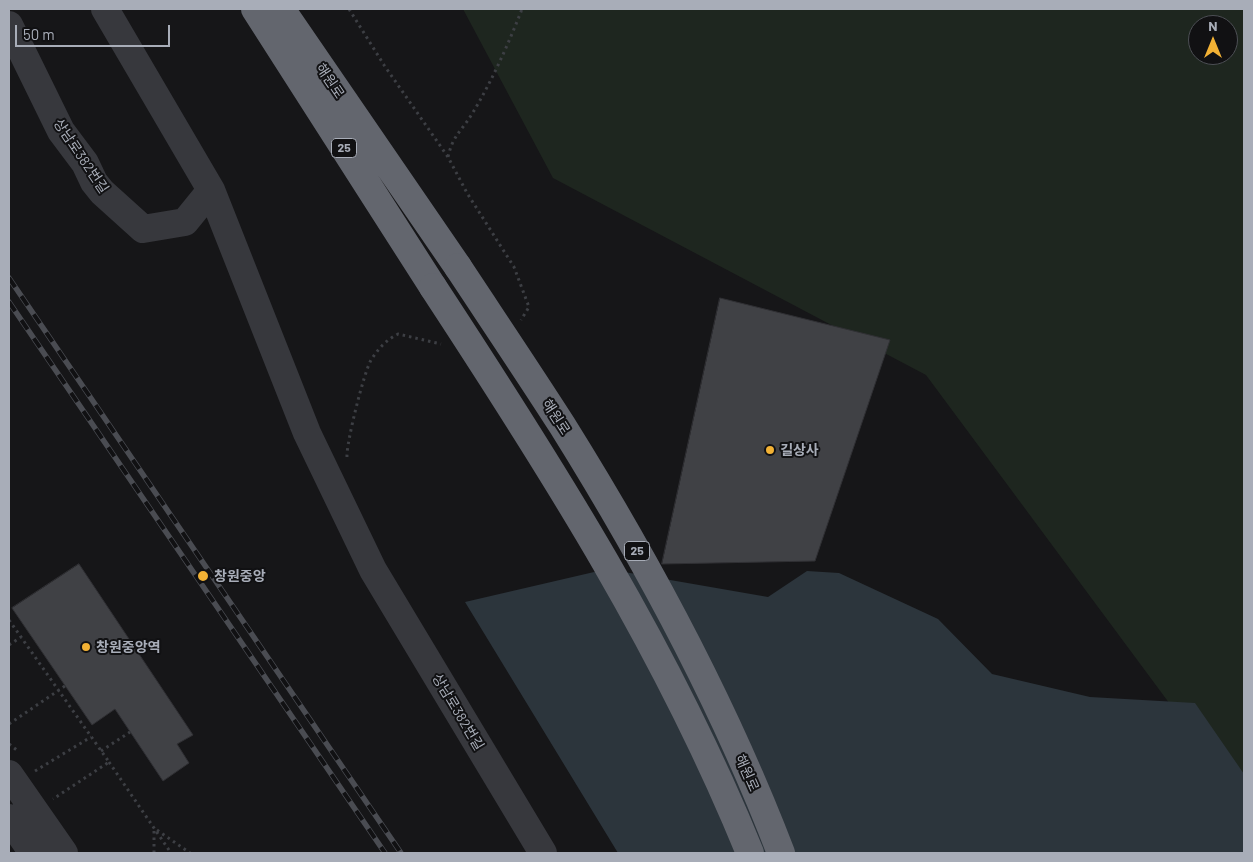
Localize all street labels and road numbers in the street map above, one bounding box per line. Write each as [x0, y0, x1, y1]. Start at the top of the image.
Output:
street label: 해원로 [312, 60, 348, 102]
street label: 상남로382번길 [50, 115, 112, 197]
road number: 25 [332, 138, 356, 158]
street label: 해원로 [538, 396, 574, 438]
road number: 25 [624, 542, 650, 560]
street label: 상남로382번길 [429, 671, 487, 753]
street label: 해원로 [731, 752, 763, 794]

